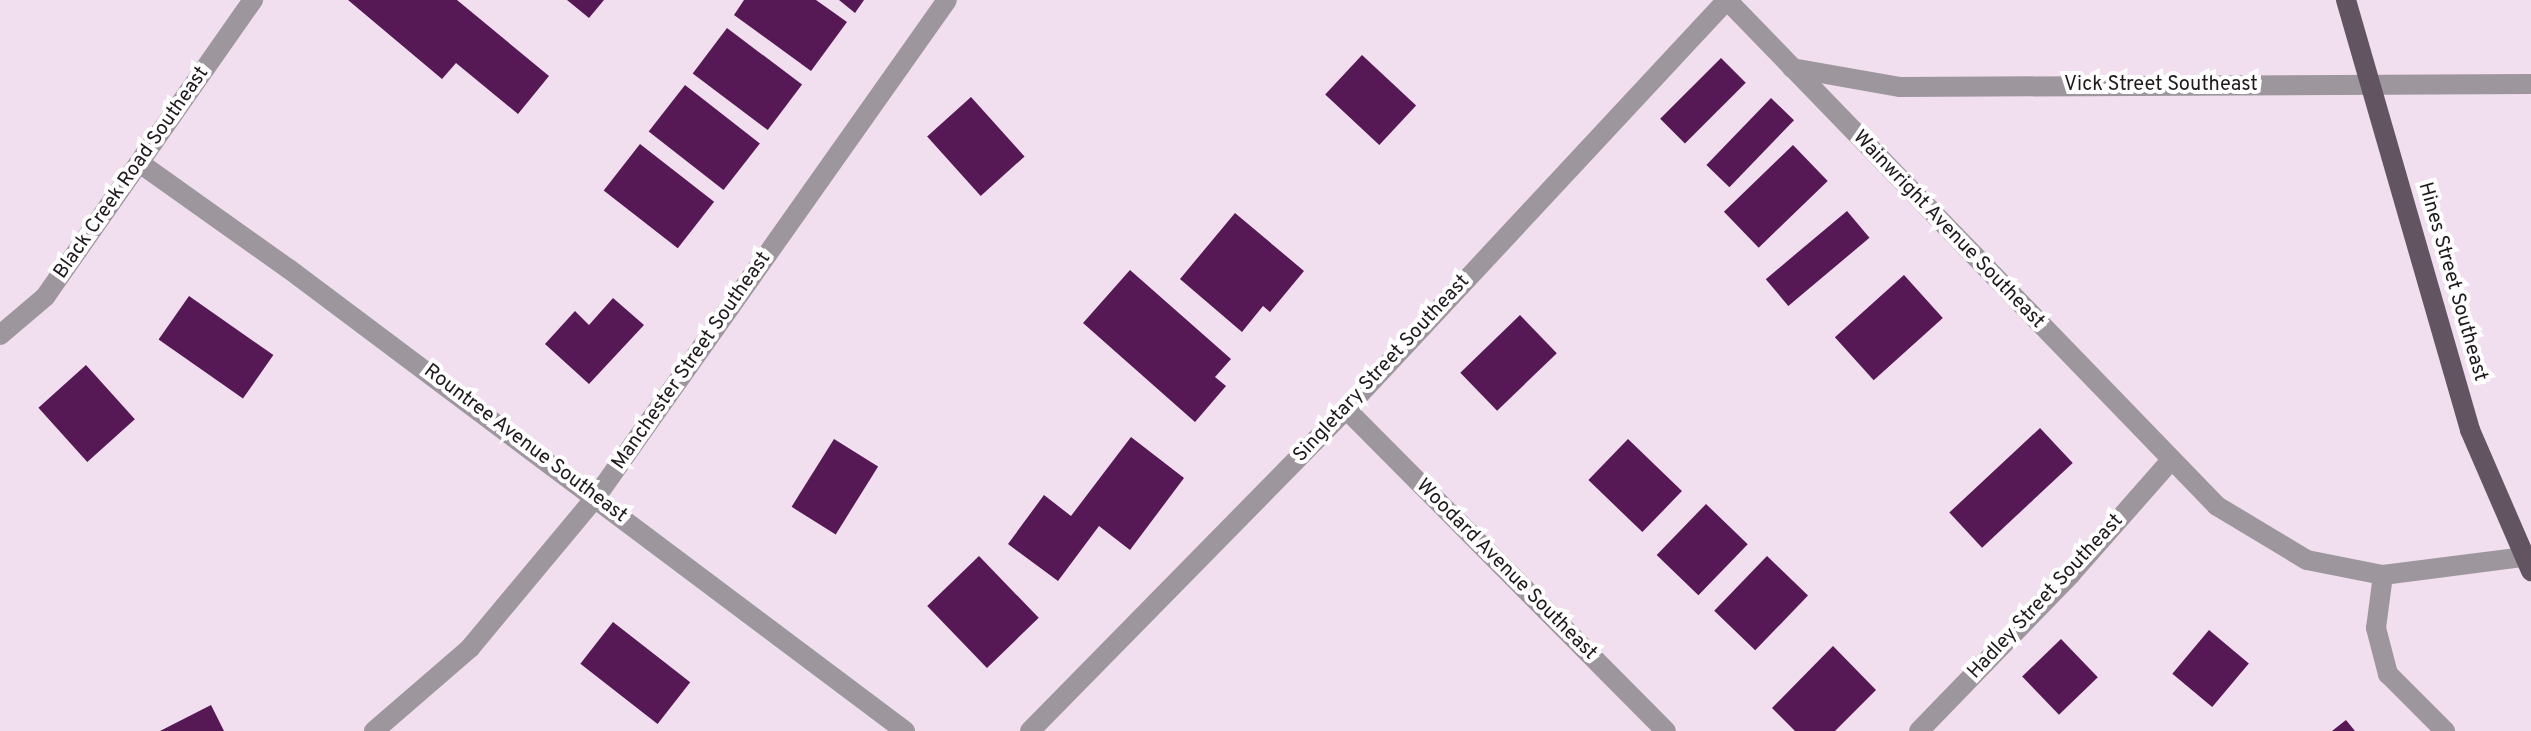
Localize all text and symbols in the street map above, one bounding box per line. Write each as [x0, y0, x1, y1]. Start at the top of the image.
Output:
street label: Black Creek Road Southeast [49, 62, 215, 284]
street label: Vick Street Southeast [2064, 73, 2258, 97]
street label: Wainwright Avenue Southeast [1847, 126, 2049, 334]
street label: Hines Street Southeast [2412, 180, 2492, 384]
street label: Manchester Street Southeast [608, 247, 776, 475]
street label: Singletary Street Southeast [1289, 270, 1475, 468]
street label: Rountree Avenue Southeast [418, 359, 632, 529]
street label: Woodard Avenue Southeast [1410, 474, 1602, 666]
street label: Hadley Street Southeast [1963, 510, 2129, 684]

